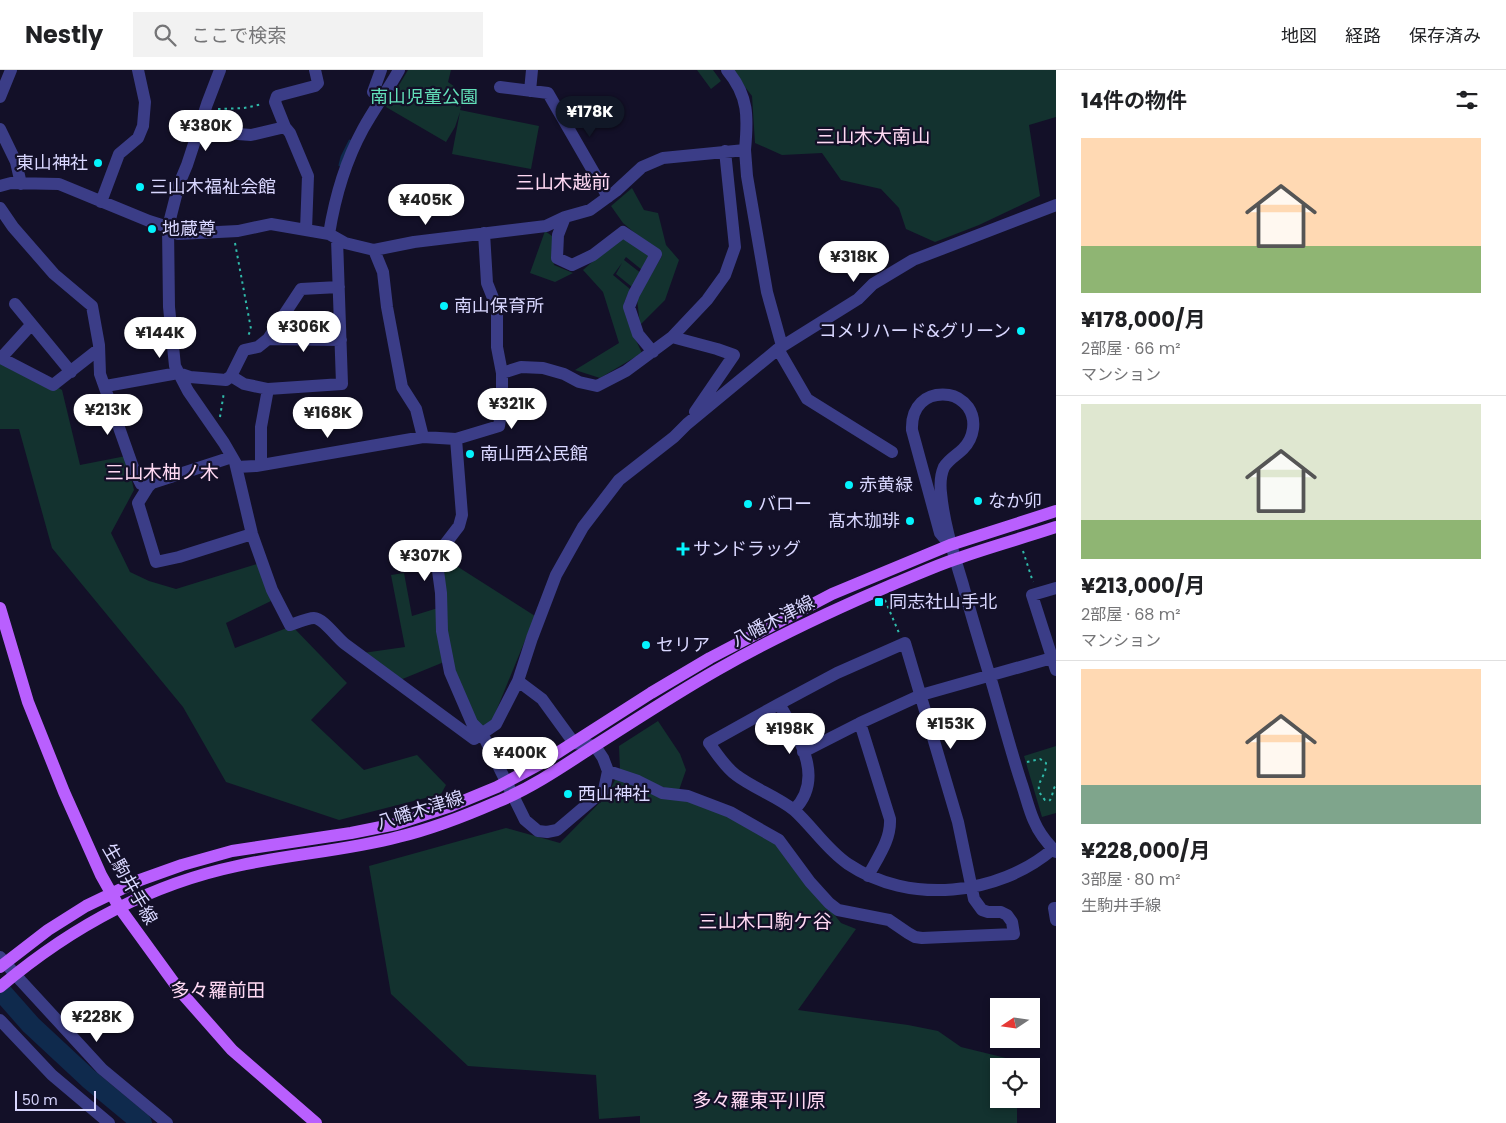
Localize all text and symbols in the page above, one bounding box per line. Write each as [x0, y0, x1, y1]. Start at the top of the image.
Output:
search box [133, 12, 483, 57]
text: Nestly [25, 18, 103, 51]
icon: search [151, 21, 179, 49]
text: ここで検索 [191, 22, 286, 49]
text: 地図 [1281, 23, 1317, 48]
text: 経路 [1345, 23, 1381, 48]
text: 保存済み [1409, 23, 1481, 48]
park label: 南山児童公園 [370, 84, 478, 109]
text: 14件の物件 [1081, 86, 1187, 115]
icon: filters [1453, 86, 1481, 114]
pin: ¥178K [555, 96, 625, 138]
text: ¥178K [567, 100, 613, 123]
pin: ¥380K [171, 109, 241, 152]
text: ¥380K [180, 114, 232, 137]
district label: 三山木大南山 [816, 123, 930, 150]
place label: 東山神社 [16, 150, 88, 175]
marker: 東山神社 [92, 157, 104, 169]
district label: 三山木越前 [515, 169, 611, 196]
icon: home [1236, 171, 1326, 261]
place label: 三山木福祉会館 [150, 174, 276, 199]
marker: 三山木福祉会館 [134, 181, 146, 193]
pin: ¥405K [391, 184, 461, 226]
text: ¥405K [399, 188, 453, 211]
place label: 地蔵尊 [162, 216, 216, 241]
marker: 地蔵尊 [146, 223, 158, 235]
pin: ¥318K [819, 240, 889, 283]
text: ¥318K [830, 245, 878, 268]
place label: 南山保育所 [454, 293, 544, 318]
marker: 南山保育所 [438, 300, 450, 312]
text: ¥178,000/月 [1081, 305, 1205, 334]
pin: ¥306K [269, 310, 339, 353]
text: ¥306K [278, 315, 330, 338]
pin: ¥144K [125, 316, 195, 359]
place label: コメリハード&グリーン [819, 318, 1011, 343]
text: ¥144K [135, 321, 185, 344]
marker: コメリハード&グリーン [1015, 325, 1027, 337]
text: 2部屋 · 66 m² [1081, 337, 1181, 360]
text: マンション [1081, 363, 1161, 386]
pin: ¥321K [477, 388, 547, 430]
text: ¥321K [489, 392, 535, 415]
pin: ¥213K [73, 394, 143, 436]
pin: ¥168K [293, 396, 363, 439]
text: ¥213K [85, 398, 131, 421]
text: ¥168K [304, 401, 352, 424]
icon: home [1236, 436, 1326, 526]
place label: 南山西公民館 [480, 441, 588, 466]
marker: 南山西公民館 [464, 448, 476, 460]
district label: 三山木柚ノ木 [105, 459, 219, 486]
place label: 赤黄緑 [859, 472, 913, 497]
marker: 赤黄緑 [843, 479, 855, 491]
place label: なか卯 [988, 488, 1042, 513]
place label: バロー [758, 491, 812, 516]
marker: なか卯 [972, 495, 984, 507]
marker: バロー [742, 498, 754, 510]
place label: 髙木珈琲 [828, 508, 900, 533]
marker: 髙木珈琲 [904, 515, 916, 527]
place label: サンドラッグ [693, 536, 801, 561]
pin: ¥307K [390, 540, 460, 582]
marker: サンドラッグ [677, 543, 689, 555]
text: ¥307K [400, 544, 450, 567]
text: ¥213,000/月 [1081, 571, 1205, 600]
street label: 八幡木津線 [727, 589, 819, 652]
place label: 同志社山手北 [889, 589, 997, 614]
marker: 同志社山手北 [873, 596, 885, 608]
text: 2部屋 · 68 m² [1081, 603, 1180, 626]
text: マンション [1081, 629, 1161, 652]
place label: セリア [656, 632, 710, 657]
marker: セリア [640, 639, 652, 651]
icon: home [1236, 701, 1326, 791]
pin: ¥153K [916, 708, 986, 750]
pin: ¥198K [755, 712, 825, 755]
text: ¥153K [927, 712, 975, 735]
text: ¥198K [766, 717, 814, 740]
pin: ¥400K [485, 736, 555, 779]
text: ¥400K [493, 741, 547, 764]
place label: 西山神社 [578, 781, 650, 806]
street label: 八幡木津線 [373, 784, 467, 835]
marker: 西山神社 [562, 788, 574, 800]
text: ¥228,000/月 [1081, 836, 1210, 865]
street label: 生駒井手線 [97, 839, 164, 929]
text: 3部屋 · 80 m² [1081, 868, 1181, 891]
text: 生駒井手線 [1081, 894, 1161, 917]
district label: 三山木口駒ケ谷 [698, 908, 832, 935]
district label: 多々羅前田 [170, 977, 266, 1004]
north arrow [990, 998, 1040, 1048]
map controls [990, 998, 1040, 1108]
pin: ¥228K [62, 1000, 132, 1043]
text: ¥228K [72, 1005, 122, 1028]
button: locate [990, 1058, 1040, 1108]
district label: 多々羅東平川原 [692, 1087, 826, 1114]
scale bar [15, 1088, 96, 1111]
text: 50 m [22, 1090, 58, 1110]

